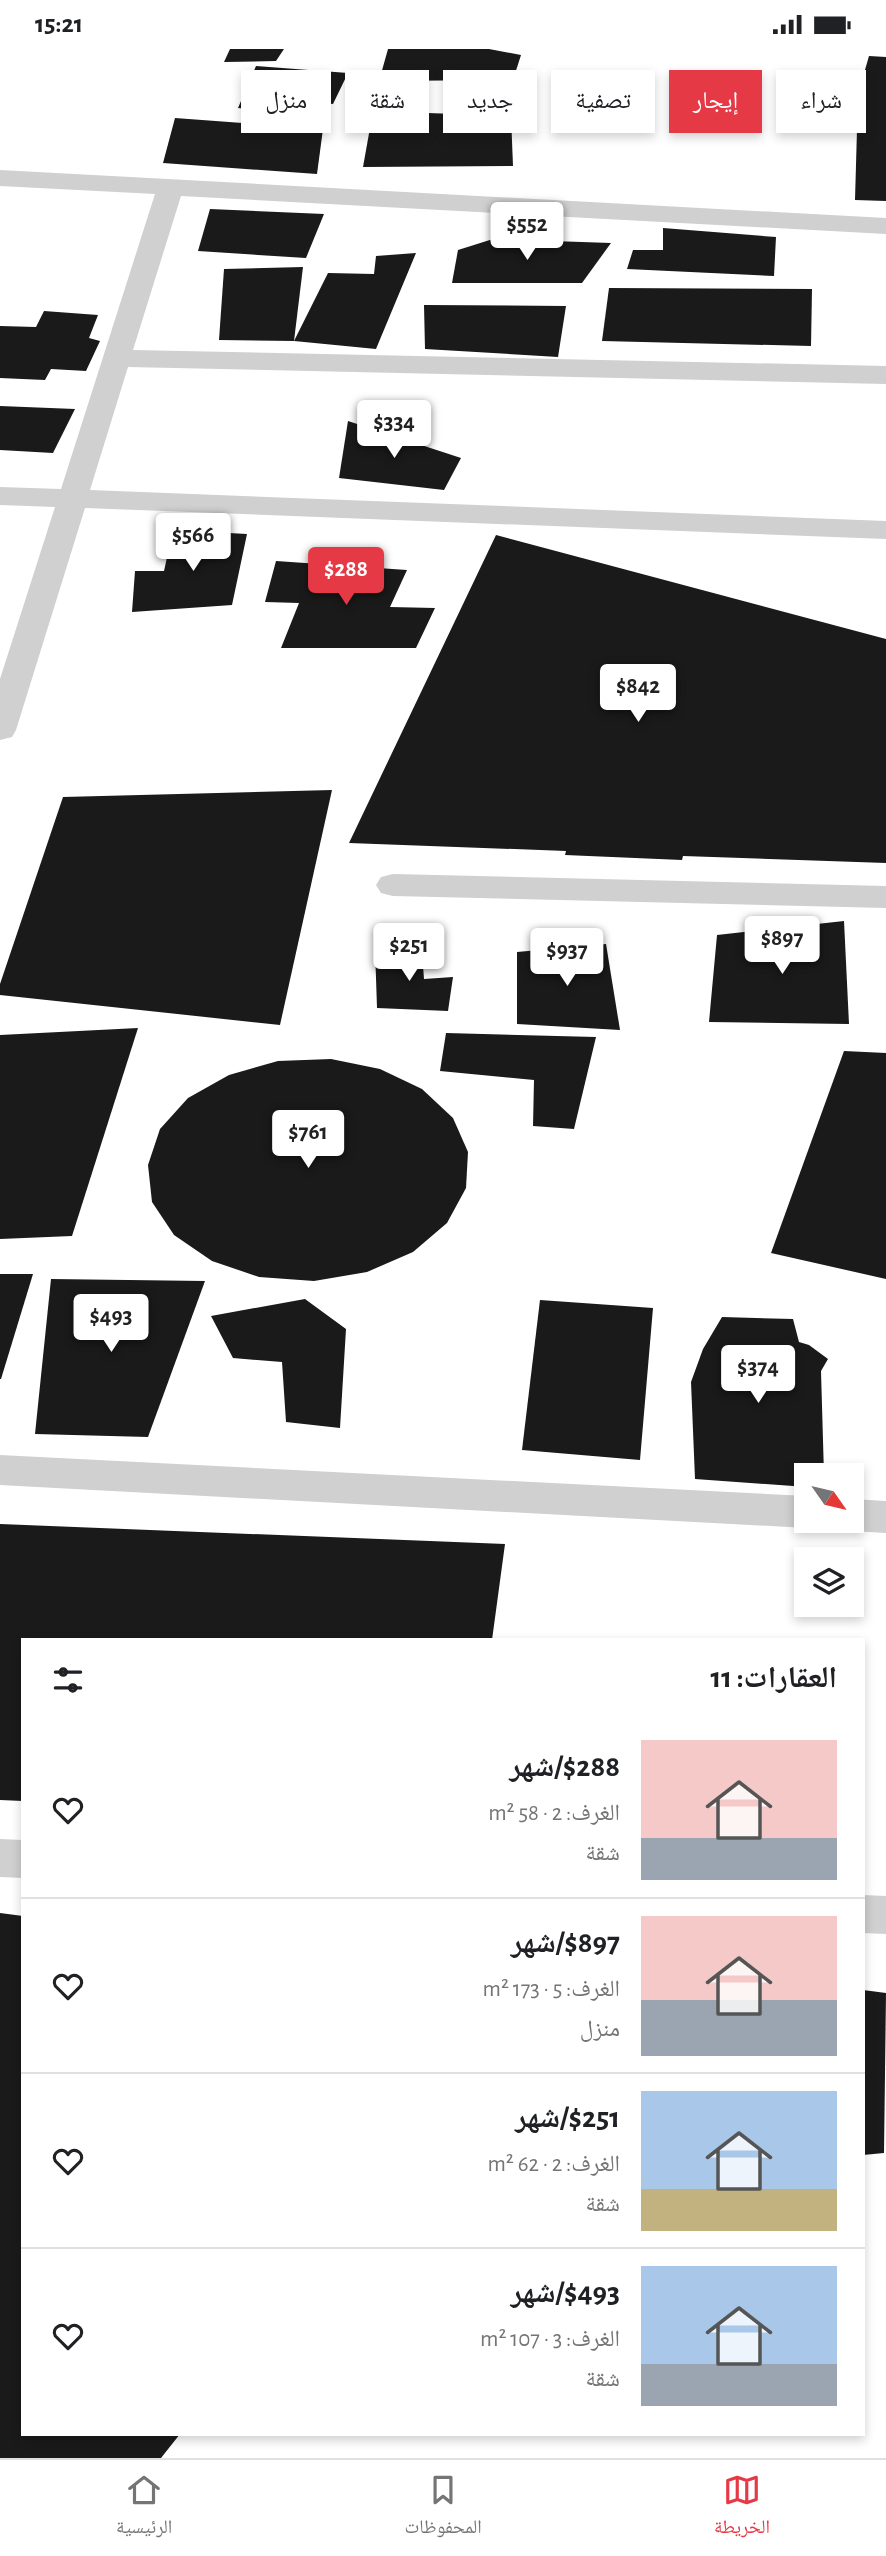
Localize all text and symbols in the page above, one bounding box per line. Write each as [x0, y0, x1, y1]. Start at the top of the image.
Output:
text: 15:21 [35, 11, 83, 37]
chip: منزل [241, 70, 331, 133]
chip: شقة [345, 70, 429, 133]
chip: جديد [443, 70, 537, 133]
chip: تصفية [551, 70, 655, 133]
chip: إيجار [669, 70, 762, 133]
chip: شراء [776, 70, 866, 133]
pin: $552 [486, 203, 568, 262]
text: $552 [506, 213, 548, 236]
pin: $334 [353, 401, 435, 460]
text: $334 [373, 411, 415, 434]
pin: $566 [152, 513, 234, 573]
text: $566 [172, 524, 214, 547]
pin: $288 [305, 547, 387, 607]
text: $288 [324, 558, 368, 581]
pin: $842 [597, 665, 679, 724]
text: $842 [616, 675, 660, 698]
pin: $897 [741, 916, 823, 976]
pin: $251 [368, 923, 450, 983]
text: $897 [761, 927, 803, 950]
pin: $937 [526, 929, 608, 988]
text: $251 [389, 934, 429, 957]
text: $937 [546, 939, 588, 962]
pin: $761 [267, 1111, 349, 1170]
text: $761 [288, 1121, 328, 1144]
pin: $493 [70, 1295, 152, 1354]
text: $493 [90, 1305, 132, 1328]
pin: $374 [717, 1345, 799, 1405]
text: $374 [737, 1356, 779, 1379]
north arrow [794, 1463, 864, 1533]
map controls [794, 1463, 864, 1617]
button: layers [794, 1547, 864, 1617]
icon: filters [49, 1661, 87, 1699]
text: العقارات: 11 [711, 1663, 837, 1693]
text: $288/شهر [510, 1752, 620, 1782]
icon: home [697, 1768, 781, 1852]
icon: heart [49, 1791, 87, 1829]
text: الغرف: 2 · 58 m² [488, 1802, 620, 1825]
text: شقة [586, 1842, 620, 1865]
text: $897/شهر [511, 1928, 620, 1958]
icon: home [697, 1944, 781, 2028]
icon: heart [49, 1967, 87, 2005]
text: الغرف: 5 · 173 m² [483, 1978, 620, 2001]
text: منزل [580, 2018, 620, 2041]
text: $251/شهر [515, 2103, 620, 2133]
icon: home [697, 2119, 781, 2203]
icon: heart [49, 2142, 87, 2180]
text: الغرف: 2 · 62 m² [487, 2153, 620, 2176]
text: شقة [586, 2193, 620, 2216]
text: $493/شهر [511, 2278, 620, 2308]
icon: home [697, 2294, 781, 2378]
icon: heart [49, 2317, 87, 2355]
text: الغرف: 3 · 107 m² [480, 2328, 620, 2351]
text: شقة [586, 2368, 620, 2391]
tab: الرئيسية [116, 2471, 172, 2545]
tab: المحفوظات [405, 2471, 482, 2545]
tab: الخريطة [714, 2471, 770, 2545]

